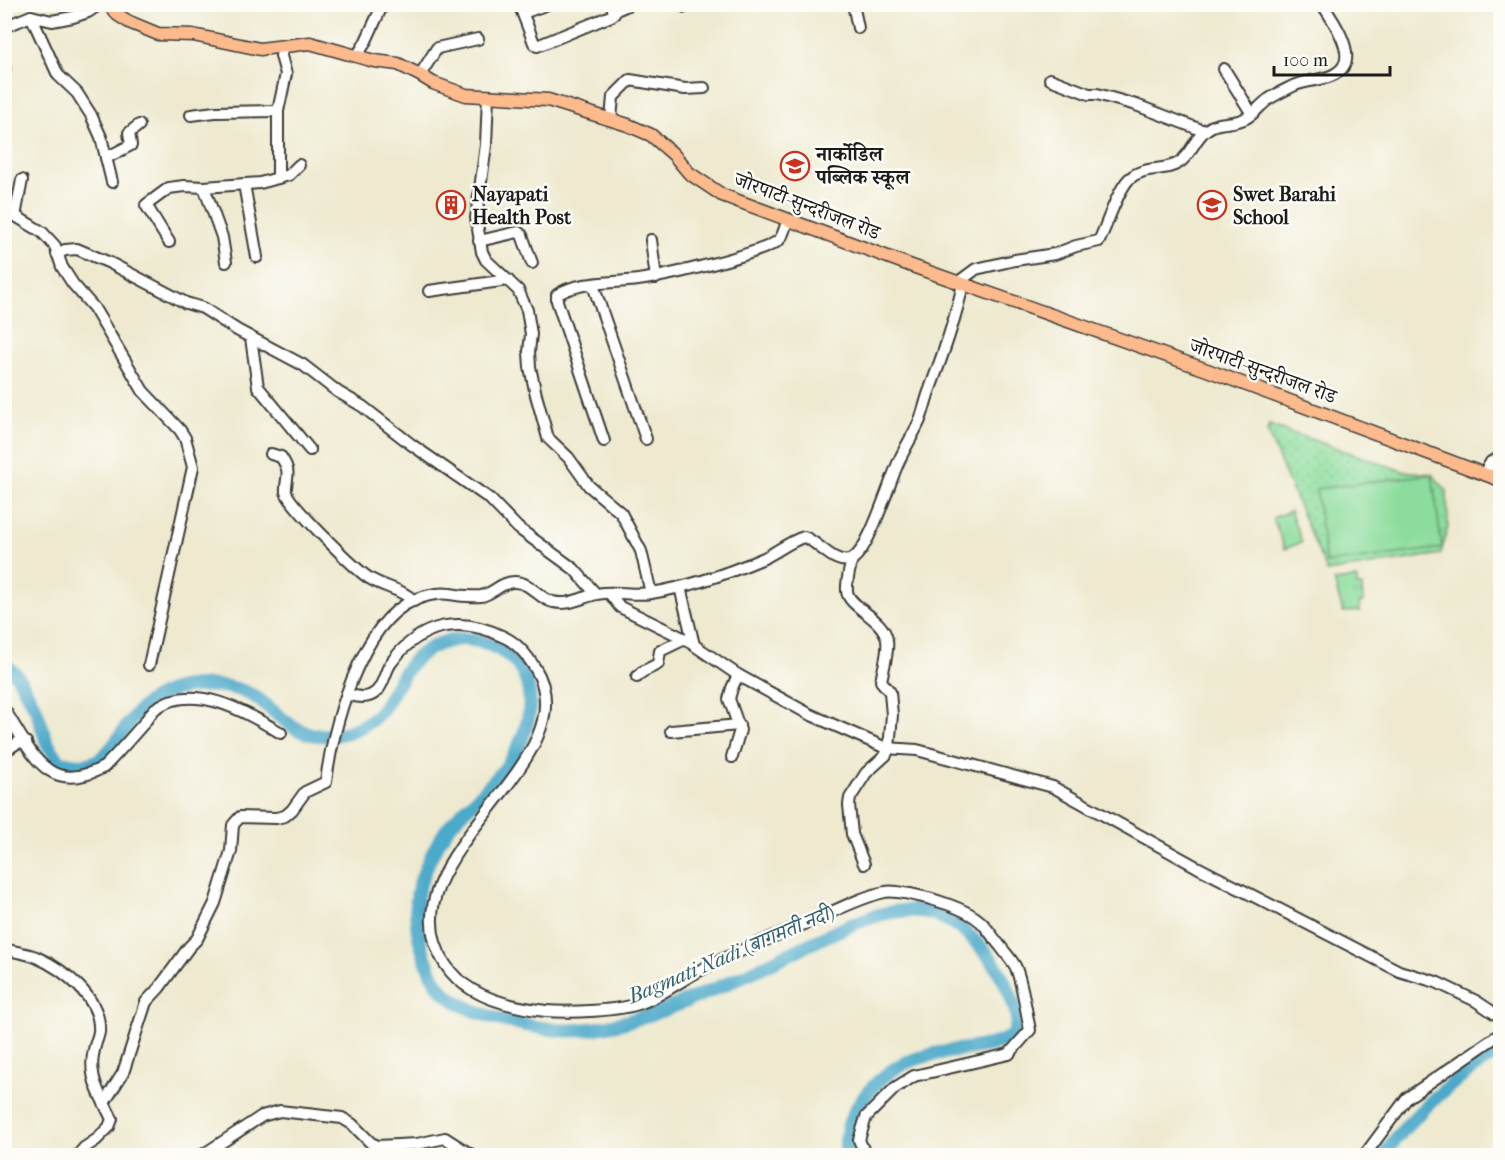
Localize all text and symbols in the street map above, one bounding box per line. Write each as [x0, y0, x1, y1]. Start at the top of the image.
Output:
scale bar [1274, 39, 1390, 77]
text: 100 m [1283, 50, 1328, 71]
place label: नार्कोडिल पब्लिक स्कूल [814, 142, 911, 189]
school or university icon: नार्कोडिल पब्लिक स्कूल [779, 150, 811, 182]
street label: जोरपाटी-सुन्दरीजल रोड [729, 166, 885, 247]
place label: Nayapati Health Post [472, 183, 572, 229]
place label: Swet Barahi School [1233, 183, 1337, 229]
building icon: Nayapati Health Post [435, 189, 467, 221]
school or university icon: Swet Barahi School [1196, 189, 1228, 221]
street label: जोरपाटी-सुन्दरीजल रोड [1185, 333, 1341, 411]
water label: Bagmati Nadi (बागमती नदी) [623, 900, 838, 1009]

